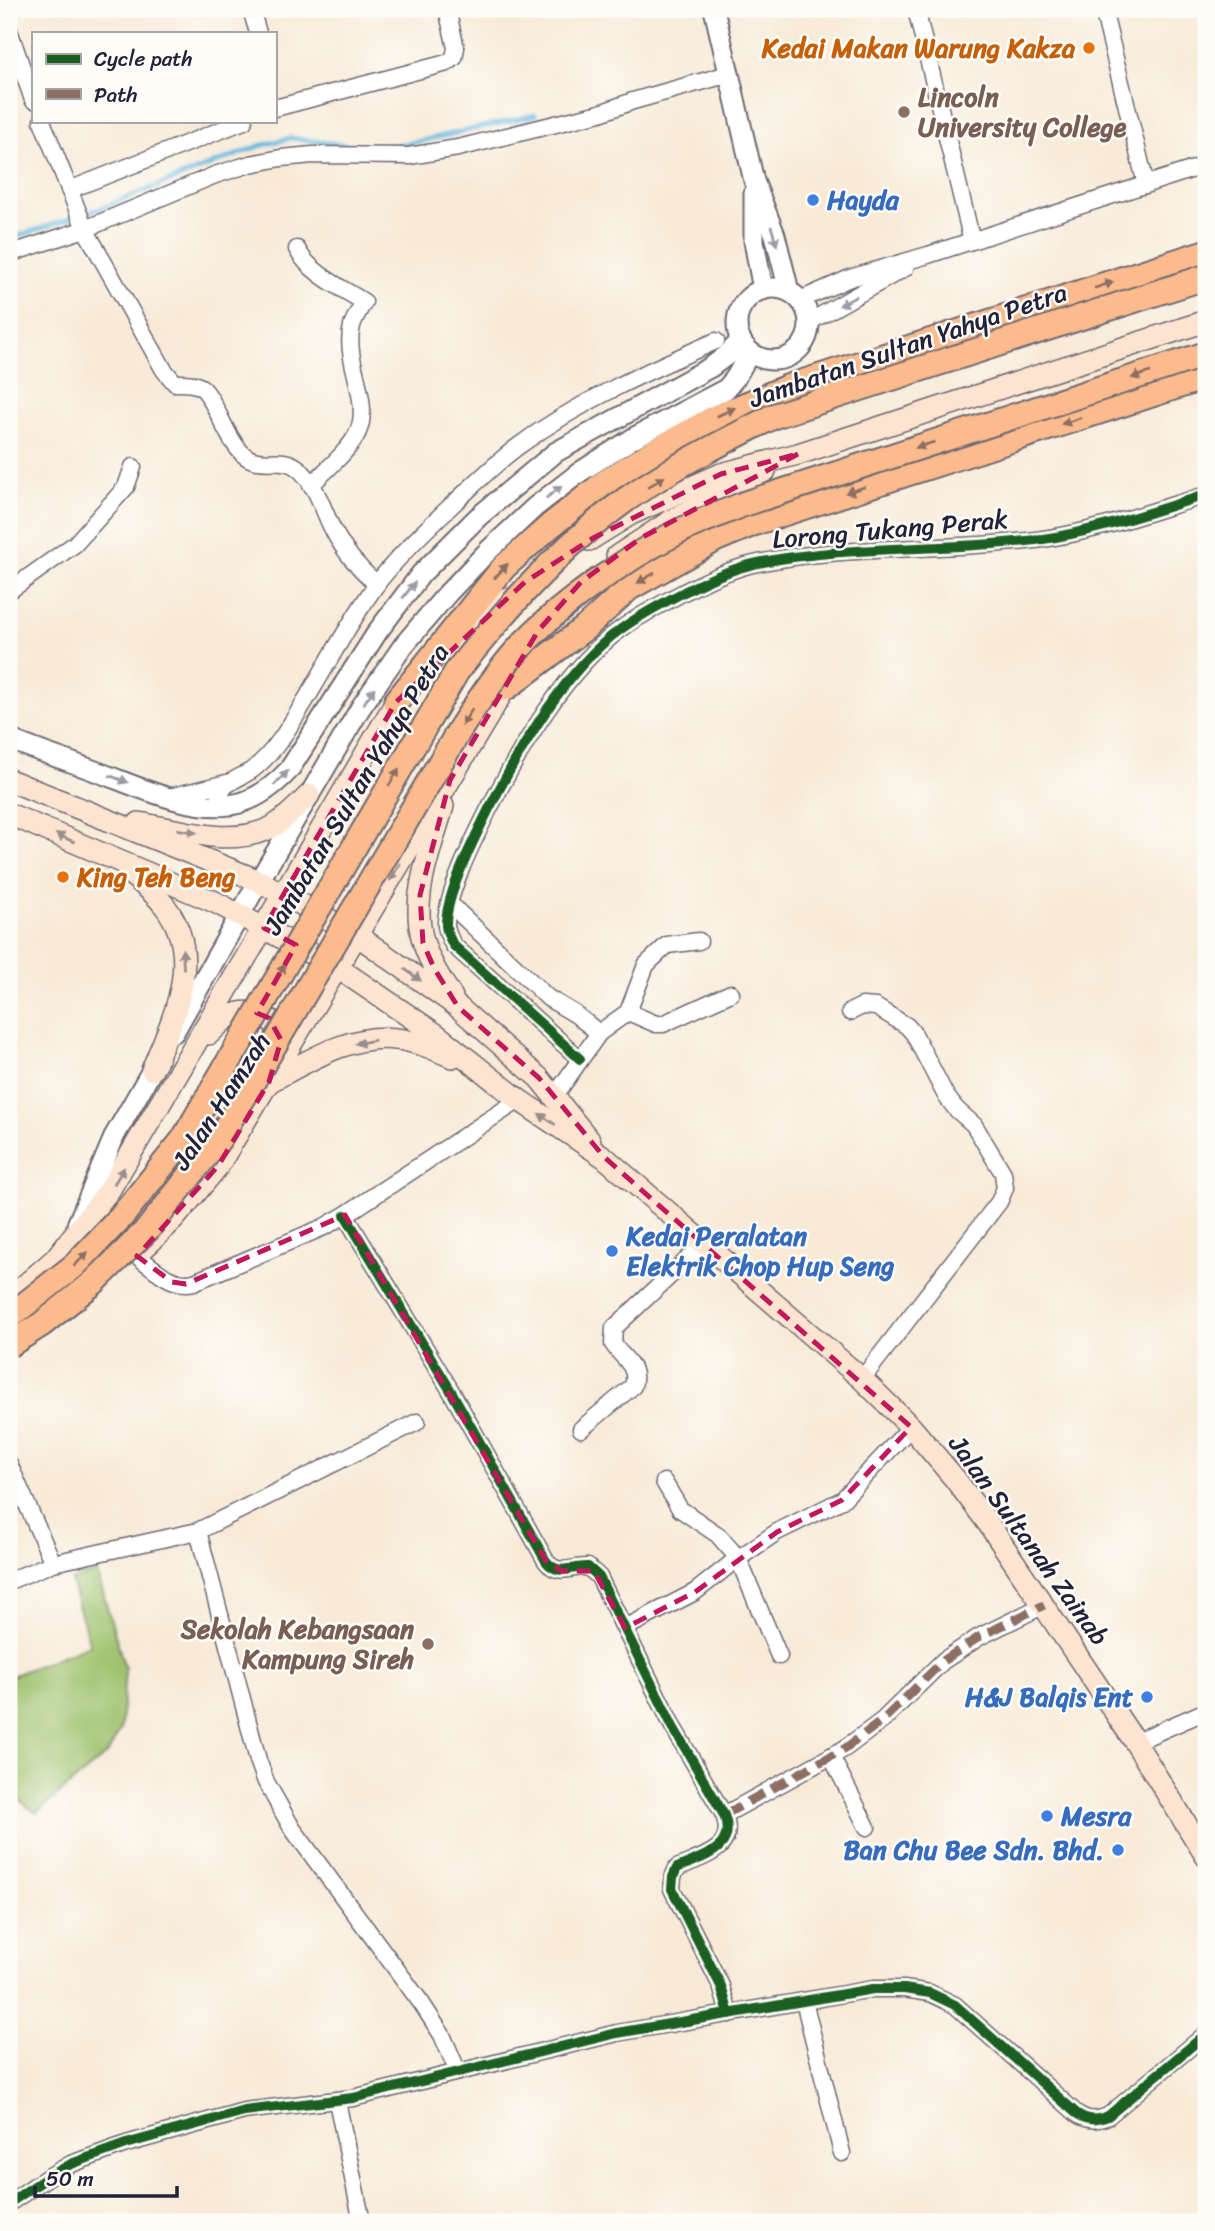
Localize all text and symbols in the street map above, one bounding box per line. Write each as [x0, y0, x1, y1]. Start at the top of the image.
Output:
place label: Kedai Makan Warung Kakza [761, 25, 1076, 71]
legend [32, 32, 276, 122]
text: Cycle path [94, 40, 193, 78]
marker: Kedai Makan Warung Kakza [1081, 40, 1097, 56]
place label: Lincoln University College [918, 74, 1127, 150]
text: Path [94, 76, 137, 114]
marker: Lincoln University College [896, 104, 912, 120]
place label: Hayda [827, 177, 900, 223]
marker: Hayda [805, 192, 821, 208]
one-way arrow [770, 225, 780, 246]
street label: Jambatan Sultan Yahya Petra [742, 269, 1073, 421]
one-way arrow [1093, 279, 1114, 290]
one-way arrow [838, 295, 857, 307]
one-way arrow [1131, 370, 1152, 381]
one-way arrow [716, 407, 736, 418]
one-way arrow [1061, 416, 1082, 426]
one-way arrow [914, 440, 935, 451]
one-way arrow [646, 475, 665, 488]
one-way arrow [545, 485, 563, 500]
one-way arrow [844, 486, 865, 496]
street label: Lorong Tukang Perak [770, 496, 1010, 562]
one-way arrow [493, 562, 509, 580]
one-way arrow [636, 572, 655, 584]
one-way arrow [402, 582, 417, 600]
street label: Jambatan Sultan Yahya Petra [250, 634, 462, 945]
one-way arrow [362, 687, 376, 705]
one-way arrow [461, 707, 474, 727]
one-way arrow [388, 767, 400, 786]
one-way arrow [272, 770, 288, 787]
one-way arrow [109, 774, 130, 785]
one-way arrow [176, 826, 198, 837]
one-way arrow [55, 832, 76, 843]
place label: King Teh Beng [76, 854, 235, 900]
one-way arrow [389, 863, 401, 882]
marker: King Teh Beng [55, 869, 71, 885]
one-way arrow [178, 948, 189, 970]
one-way arrow [274, 964, 286, 983]
one-way arrow [404, 967, 422, 981]
street label: Jalan Hamzah [158, 1023, 283, 1180]
one-way arrow [354, 1036, 376, 1047]
one-way arrow [538, 1112, 556, 1126]
one-way arrow [112, 1166, 125, 1185]
place label: Kedai Peralatan Elektrik Chop Hup Seng [625, 1213, 894, 1289]
marker: Kedai Peralatan Elektrik Chop Hup Seng [604, 1243, 620, 1259]
one-way arrow [72, 1251, 88, 1268]
street label: Jalan Sultanah Zainab [936, 1424, 1122, 1655]
place label: Sekolah Kebangsaan Kampung Sireh [180, 1606, 414, 1682]
marker: Sekolah Kebangsaan Kampung Sireh [420, 1636, 436, 1652]
place label: H&J Balqis Ent [965, 1674, 1134, 1720]
marker: H&J Balqis Ent [1139, 1689, 1155, 1705]
place label: Mesra [1060, 1793, 1132, 1839]
marker: Mesra [1039, 1808, 1055, 1824]
place label: Ban Chu Bee Sdn. Bhd. [843, 1827, 1104, 1873]
marker: Ban Chu Bee Sdn. Bhd. [1110, 1842, 1126, 1858]
scale bar [35, 2154, 177, 2198]
text: 50 m [46, 2160, 94, 2198]

